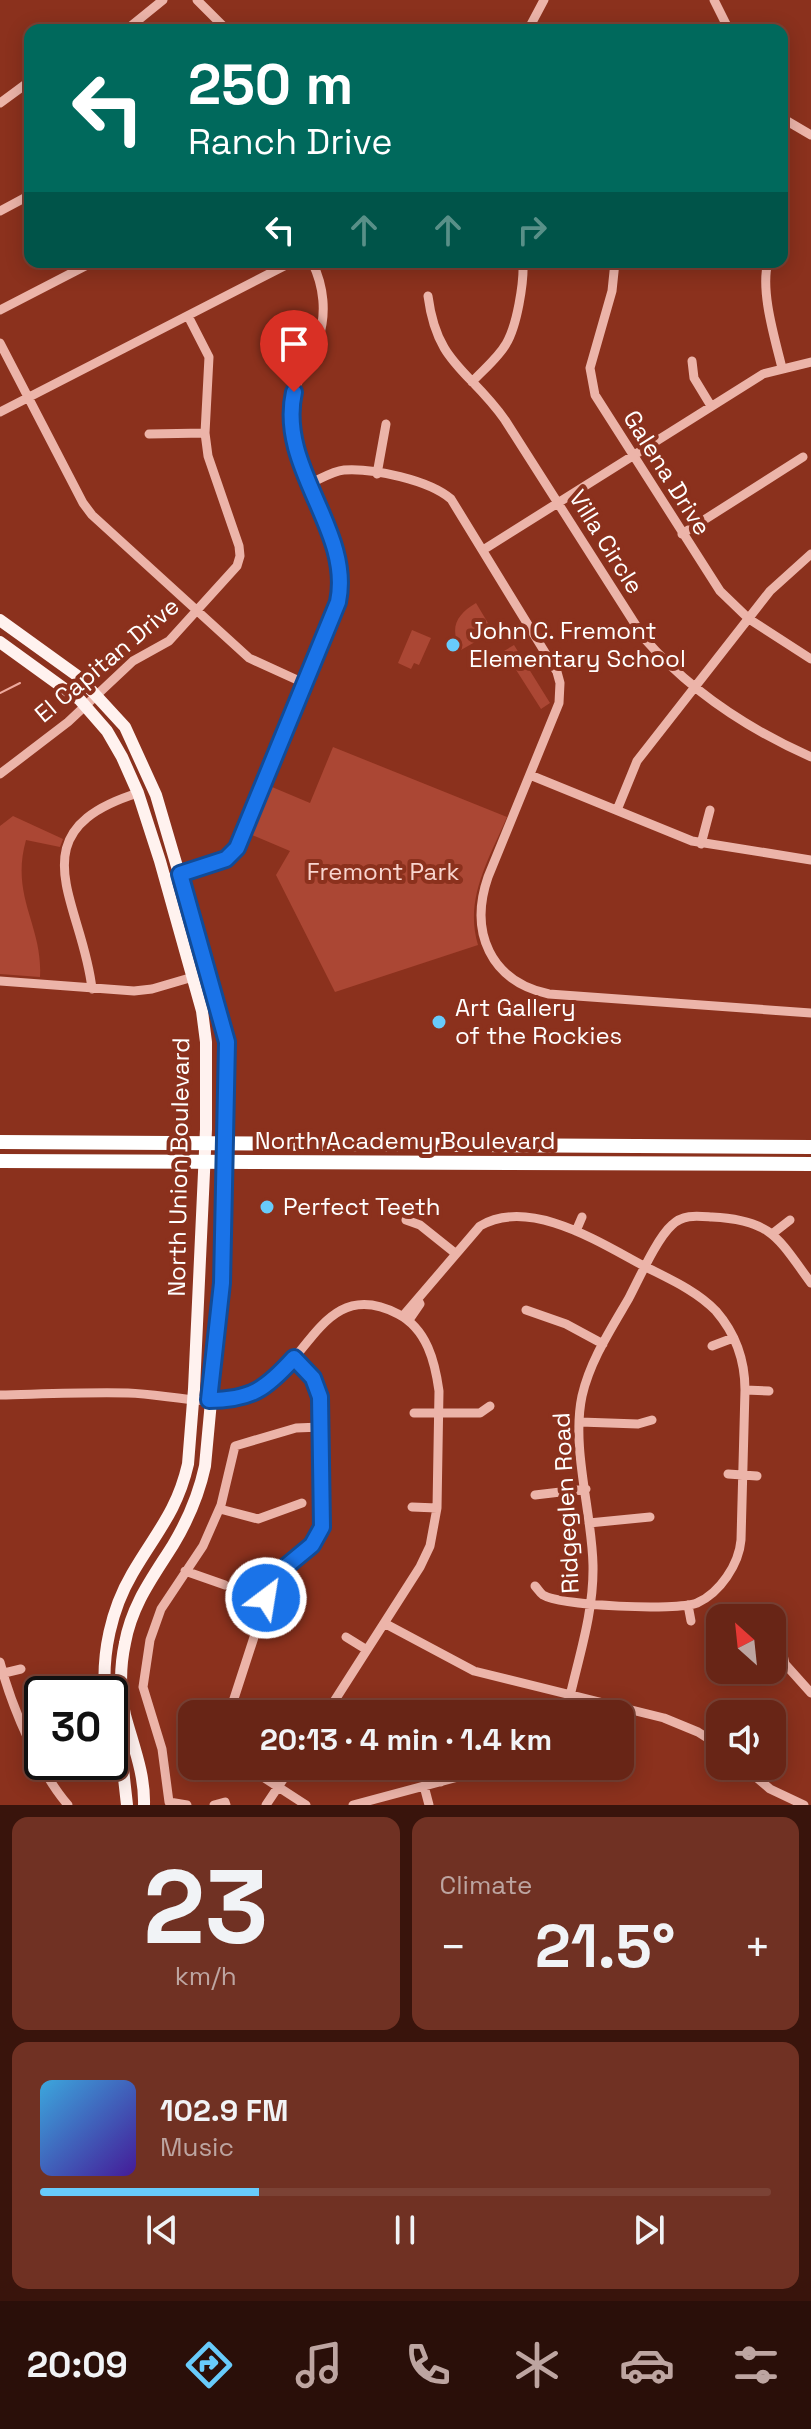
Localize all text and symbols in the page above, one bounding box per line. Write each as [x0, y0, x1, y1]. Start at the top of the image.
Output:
text: 250 m [188, 49, 353, 120]
icon: left [56, 56, 160, 160]
text: Ranch Drive [188, 119, 393, 165]
icon: left [258, 208, 302, 252]
icon: ahead [342, 208, 386, 252]
icon: ahead [426, 208, 470, 252]
icon: right [510, 208, 554, 252]
pin [260, 310, 328, 392]
icon: arrive [272, 322, 316, 366]
street label: Galena Drive [617, 404, 718, 541]
street label: Villa Circle [562, 484, 651, 599]
street label: El Capitan Drive [28, 590, 185, 729]
place label: John C. Fremont Elementary School [469, 615, 686, 674]
marker: John C. Fremont Elementary School [444, 636, 462, 654]
park label: Fremont Park [307, 856, 459, 887]
place label: Art Gallery of the Rockies [455, 992, 622, 1051]
marker: Art Gallery of the Rockies [430, 1013, 448, 1031]
street label: North Union Boulevard [161, 1037, 196, 1297]
street label: North Academy Boulevard [255, 1125, 555, 1156]
place label: Perfect Teeth [283, 1191, 440, 1222]
marker: Perfect Teeth [258, 1198, 276, 1216]
street label: Ridgeglen Road [545, 1412, 586, 1594]
position arrow [224, 1556, 308, 1640]
north arrow [706, 1604, 786, 1684]
map controls [706, 1604, 786, 1780]
speed limit sign: 30 [24, 1676, 128, 1780]
button: sound [706, 1700, 786, 1780]
text: 20:13 · 4 min · 1.4 km [260, 1720, 552, 1759]
text: 23 [143, 1841, 268, 1973]
text: Climate [440, 1868, 532, 1902]
text: 21.5° [535, 1908, 675, 1985]
text: − [440, 1919, 467, 1975]
text: + [744, 1919, 771, 1975]
text: km/h [175, 1959, 237, 1993]
text: 102.9 FM [160, 2091, 288, 2130]
text: Music [160, 2130, 234, 2164]
icon: previous [140, 2208, 184, 2252]
icon: pause [383, 2208, 427, 2252]
icon: next [627, 2208, 671, 2252]
icon: directions [181, 2337, 237, 2393]
icon: music [291, 2337, 347, 2393]
icon: phone [400, 2337, 456, 2393]
icon: climate [509, 2337, 565, 2393]
icon: car [619, 2337, 675, 2393]
icon: filters [728, 2337, 784, 2393]
text: 20:09 [27, 2342, 128, 2388]

